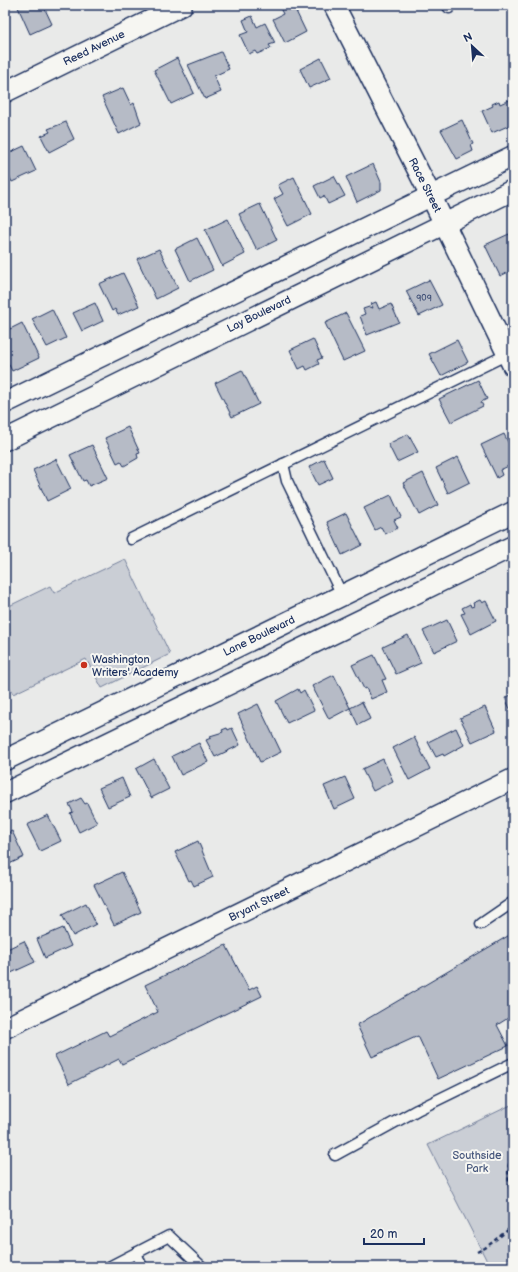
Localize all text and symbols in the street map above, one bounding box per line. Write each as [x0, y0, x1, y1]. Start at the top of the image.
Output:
north arrow [452, 26, 492, 66]
street label: Reed Avenue [61, 27, 127, 69]
text: N [461, 30, 474, 45]
street label: Race Street [406, 156, 445, 215]
street label: Lay Boulevard [225, 293, 293, 335]
house number: 909 [416, 293, 432, 304]
street label: Lane Boulevard [221, 613, 297, 659]
place label: Washington Writers' Academy [92, 653, 178, 679]
marker: Washington Writers' Academy [79, 660, 89, 670]
street label: Bryant Street [227, 884, 292, 924]
park label: Southside Park [452, 1149, 502, 1175]
scale bar [364, 1220, 424, 1246]
text: 20 m [370, 1227, 397, 1242]

